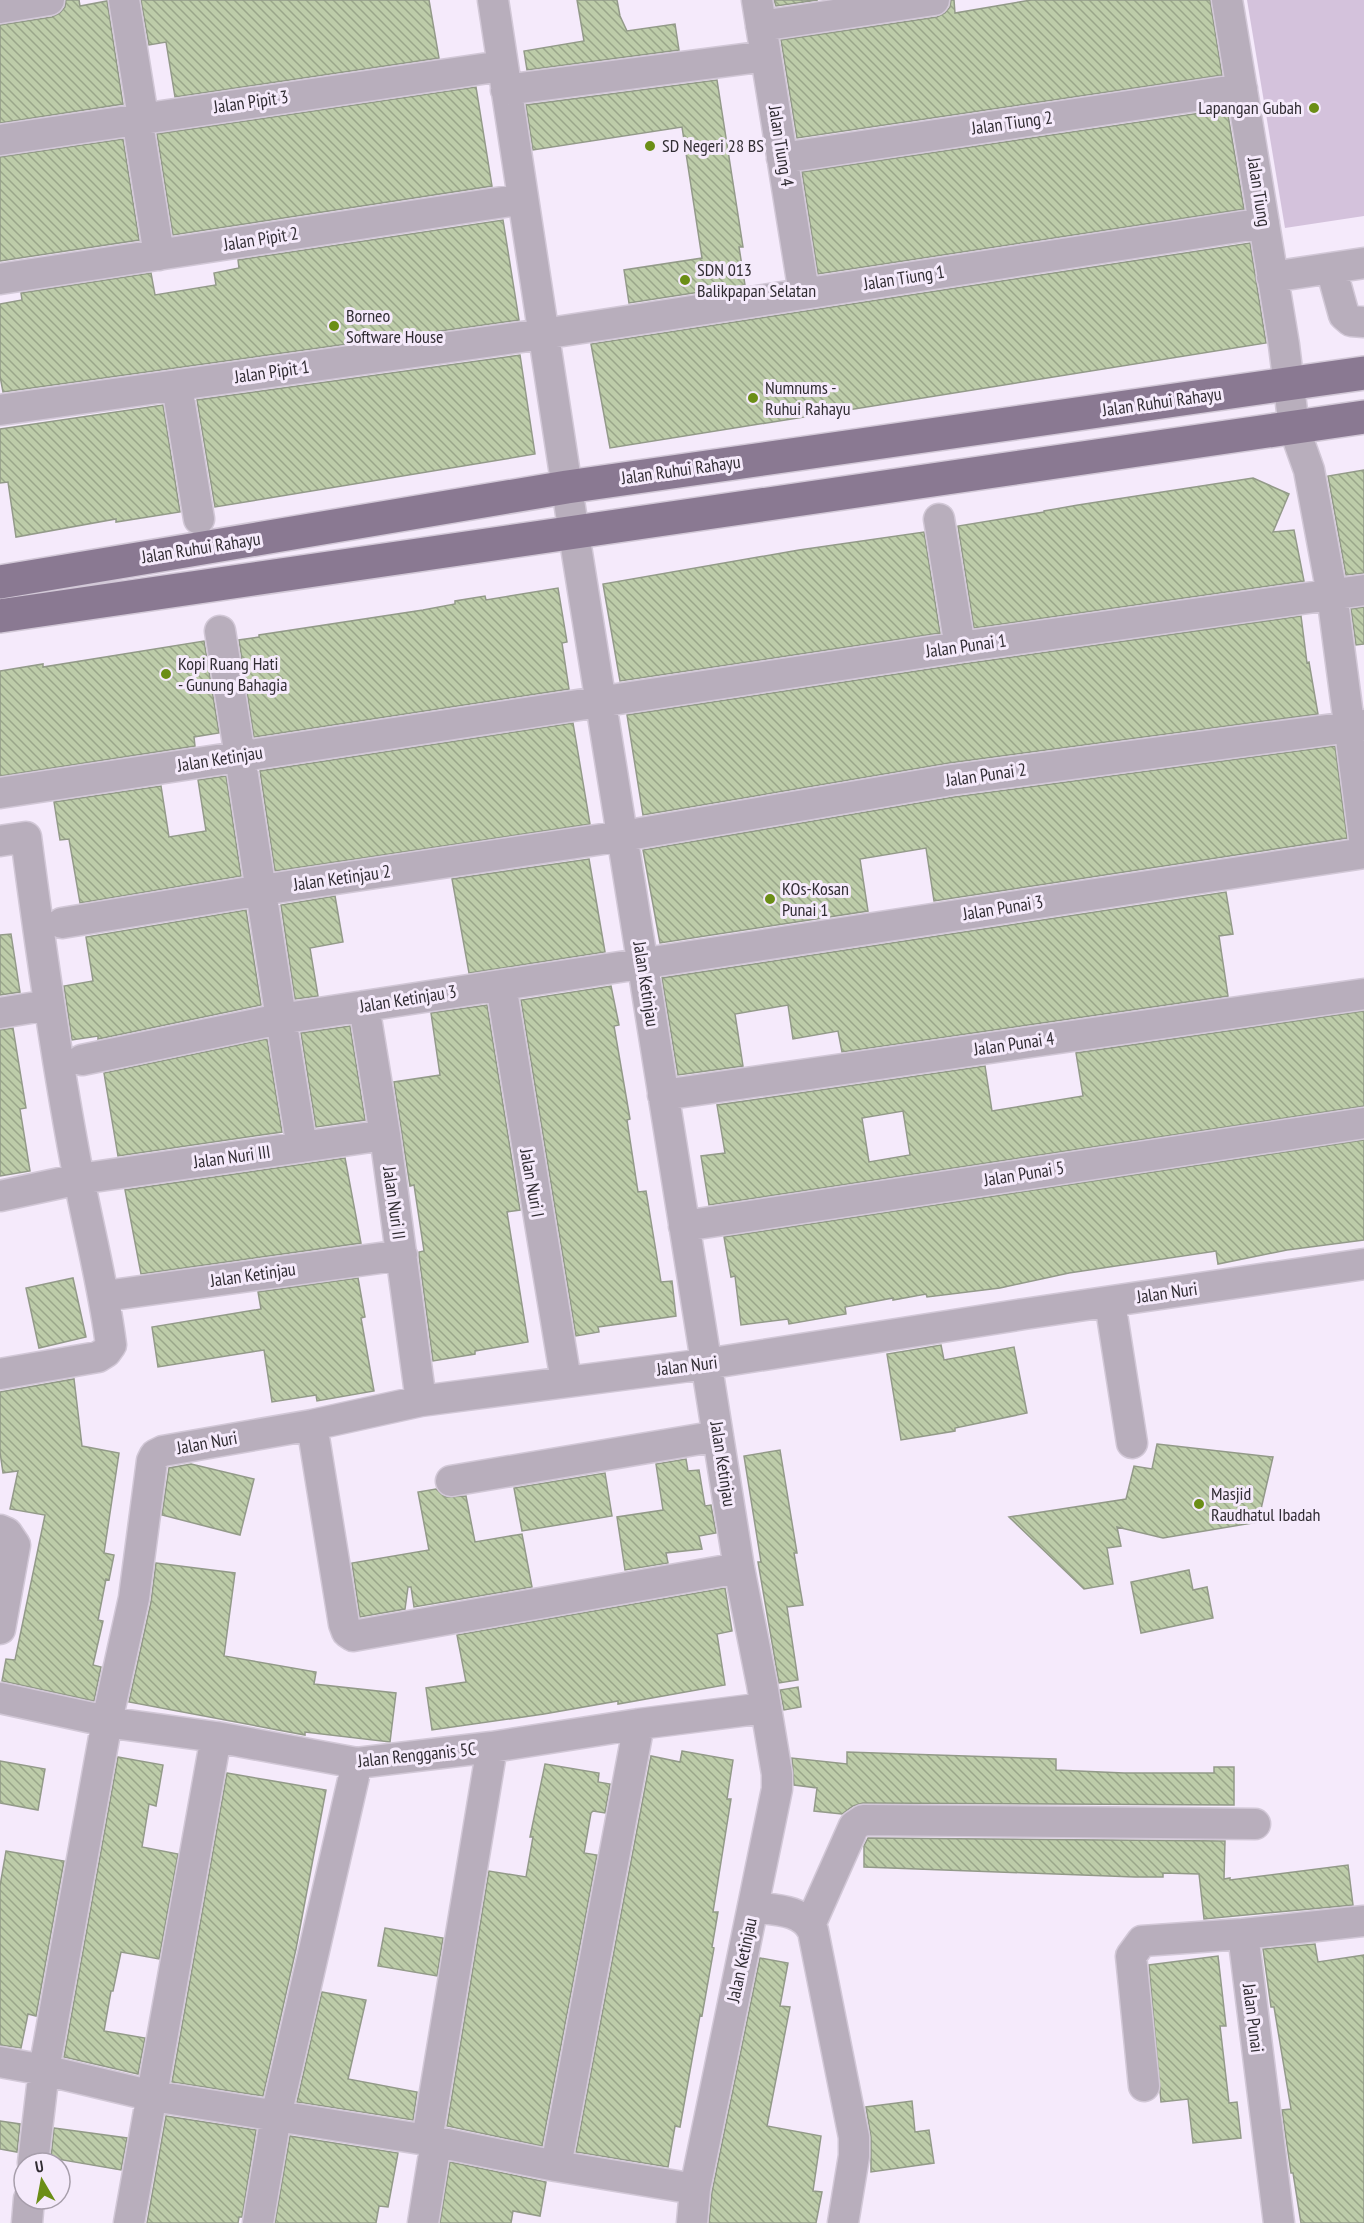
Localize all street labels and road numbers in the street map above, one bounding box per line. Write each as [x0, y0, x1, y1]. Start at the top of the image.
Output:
street label: Jalan Pipit 3 [211, 85, 290, 118]
street label: Jalan Tiung 4 [764, 103, 799, 188]
street label: Jalan Tiung 2 [969, 105, 1054, 140]
street label: Jalan Tiung [1243, 155, 1276, 228]
street label: Jalan Pipit 2 [221, 221, 300, 256]
street label: Jalan Tiung 1 [861, 260, 946, 295]
street label: Jalan Pipit 1 [232, 355, 311, 388]
street label: Jalan Ruhui Rahayu [1100, 382, 1223, 421]
street label: Jalan Ruhui Rahayu [619, 450, 742, 489]
street label: Jalan Ruhui Rahayu [139, 527, 262, 568]
street label: Jalan Punai 1 [923, 628, 1008, 663]
street label: Jalan Ketinjau [175, 740, 264, 777]
street label: Jalan Punai 2 [943, 757, 1028, 792]
street label: Jalan Ketinjau 2 [291, 859, 392, 896]
street label: Jalan Punai 3 [960, 890, 1045, 925]
street label: Jalan Ketinjau [628, 939, 665, 1028]
street label: Jalan Ketinjau 3 [357, 979, 458, 1018]
street label: Jalan Punai 4 [971, 1026, 1056, 1061]
street label: Jalan Nuri III [191, 1140, 272, 1173]
street label: Jalan Nuri I [515, 1146, 550, 1219]
street label: Jalan Punai 5 [981, 1156, 1066, 1191]
street label: Jalan Nuri II [378, 1164, 411, 1241]
street label: Jalan Ketinjau [208, 1257, 297, 1292]
street label: Jalan Nuri [1134, 1277, 1199, 1308]
street label: Jalan Nuri [654, 1350, 719, 1381]
street label: Jalan Ketinjau [705, 1419, 742, 1508]
street label: Jalan Nuri [174, 1426, 239, 1459]
street label: Jalan Rengganis 5C [356, 1737, 477, 1772]
street label: Jalan Ketinjau [721, 1915, 762, 2005]
street label: Jalan Punai [1238, 1981, 1269, 2054]

